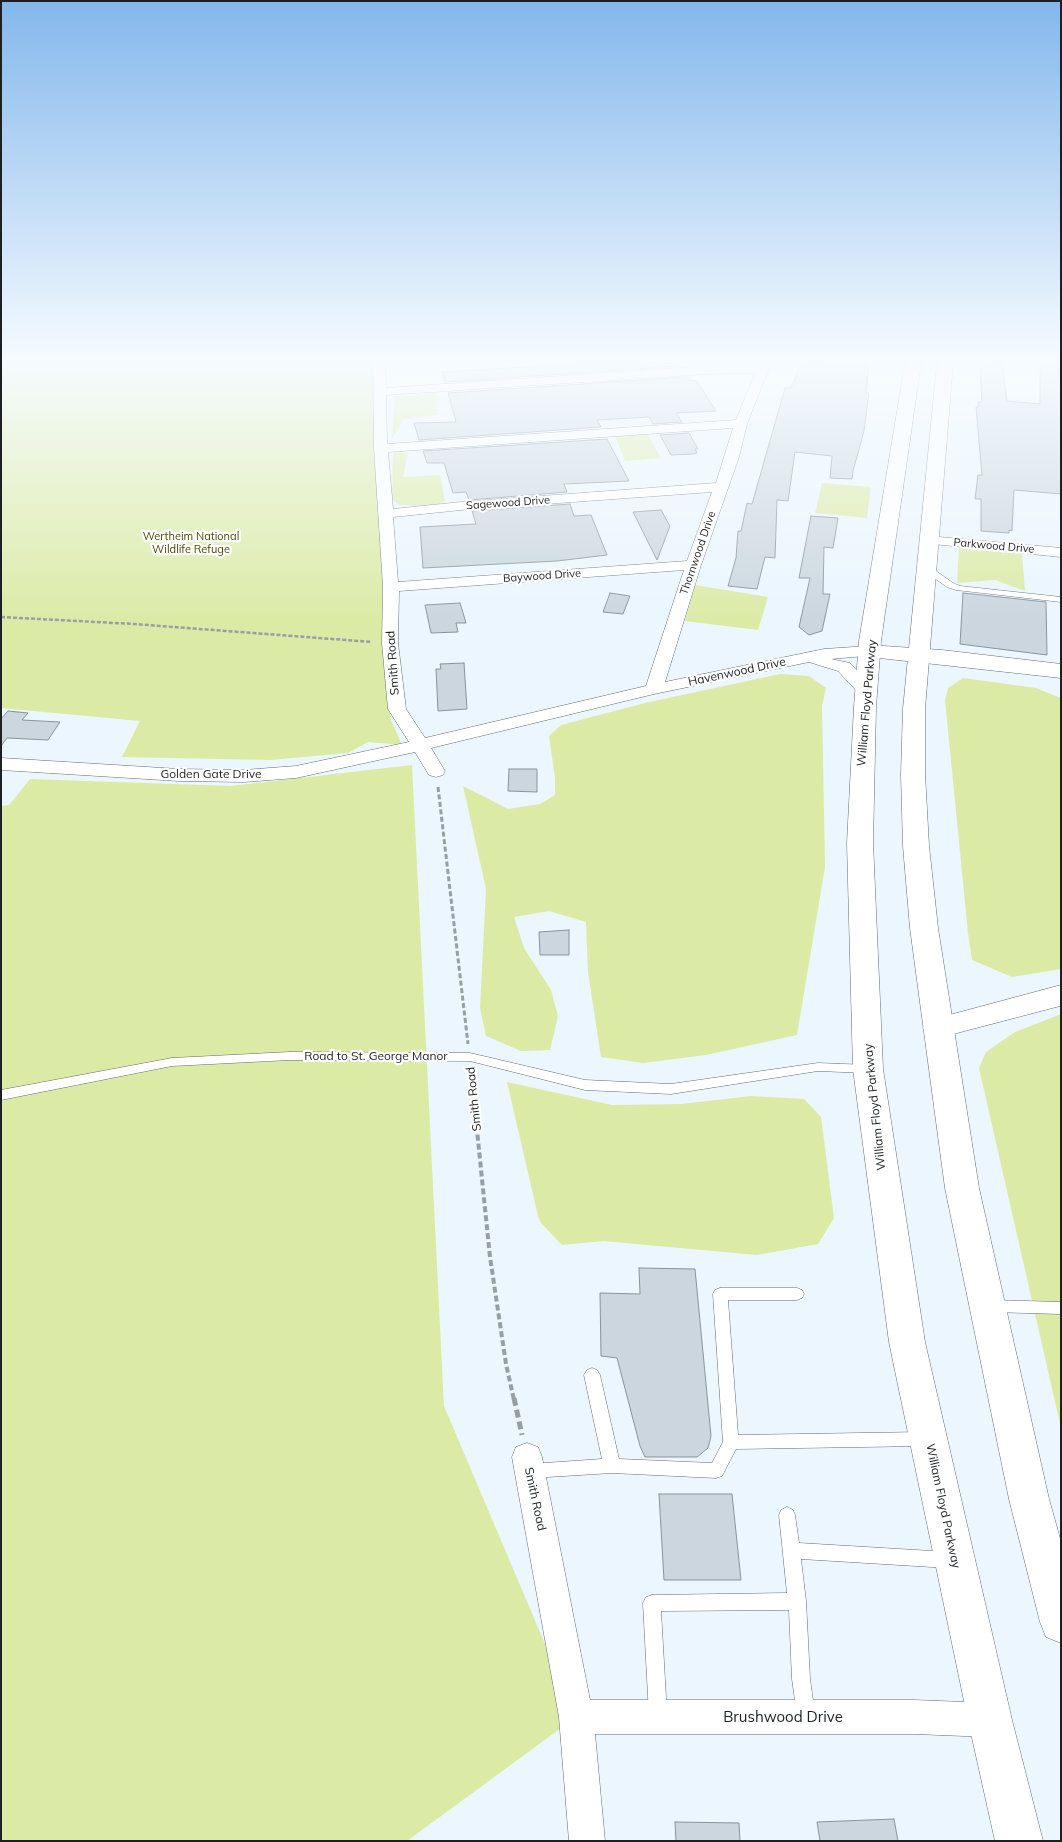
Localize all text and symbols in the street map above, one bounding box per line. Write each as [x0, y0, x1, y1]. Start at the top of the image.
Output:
street label: Sagewood Drive [466, 493, 550, 513]
street label: Thornwood Drive [677, 509, 719, 597]
park label: Wertheim National Wildlife Refuge [143, 530, 239, 556]
street label: Parkwood Drive [953, 536, 1035, 556]
street label: Baywood Drive [503, 567, 581, 585]
street label: Smith Road [384, 630, 402, 696]
street label: William Floyd Parkway [854, 639, 880, 767]
street label: Havenwood Drive [687, 655, 787, 689]
street label: Golden Gate Drive [160, 767, 262, 781]
street label: William Floyd Parkway [861, 1043, 889, 1171]
street label: Road to St. George Manor [304, 1049, 448, 1063]
street label: Smith Road [463, 1066, 485, 1132]
street label: William Floyd Parkway [923, 1442, 963, 1570]
street label: Smith Road [521, 1466, 549, 1532]
street label: Brushwood Drive [723, 1708, 843, 1726]

